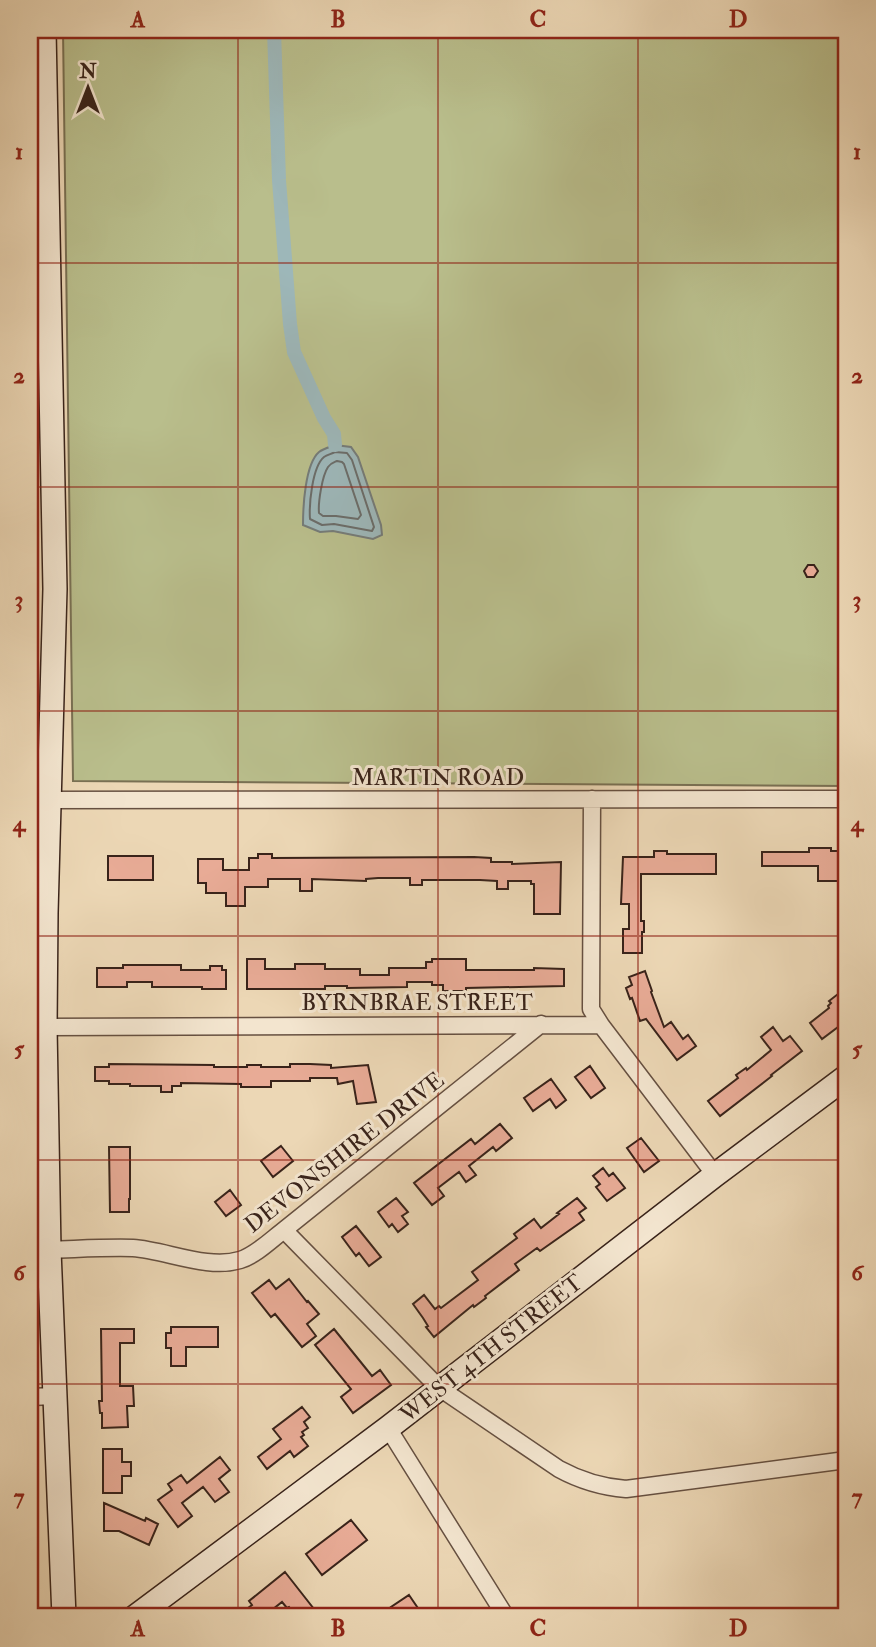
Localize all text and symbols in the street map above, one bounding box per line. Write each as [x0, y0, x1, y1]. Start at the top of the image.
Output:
text: A [130, 5, 146, 34]
text: B [330, 5, 346, 34]
text: C [530, 5, 546, 34]
text: D [729, 5, 747, 34]
north arrow [52, 52, 122, 122]
text: N [78, 60, 97, 84]
text: 1 [15, 137, 23, 166]
text: 1 [853, 137, 861, 166]
text: 2 [13, 361, 25, 390]
text: 2 [851, 361, 863, 390]
text: 3 [15, 585, 23, 614]
text: 3 [853, 585, 861, 614]
street label: MARTIN ROAD [352, 763, 524, 792]
text: 4 [12, 809, 27, 838]
text: 4 [850, 809, 865, 838]
street label: BYRNBRAE STREET [301, 988, 533, 1017]
text: 5 [14, 1034, 25, 1063]
text: 5 [852, 1034, 863, 1063]
street label: DEVONSHIRE DRIVE [239, 1065, 450, 1239]
text: 6 [13, 1258, 27, 1287]
text: 6 [851, 1258, 865, 1287]
street label: WEST 4TH STREET [393, 1268, 589, 1430]
text: 7 [14, 1482, 25, 1511]
text: 7 [852, 1482, 863, 1511]
text: A [130, 1614, 146, 1643]
text: B [330, 1614, 346, 1643]
text: C [530, 1614, 546, 1643]
text: D [729, 1614, 747, 1643]

